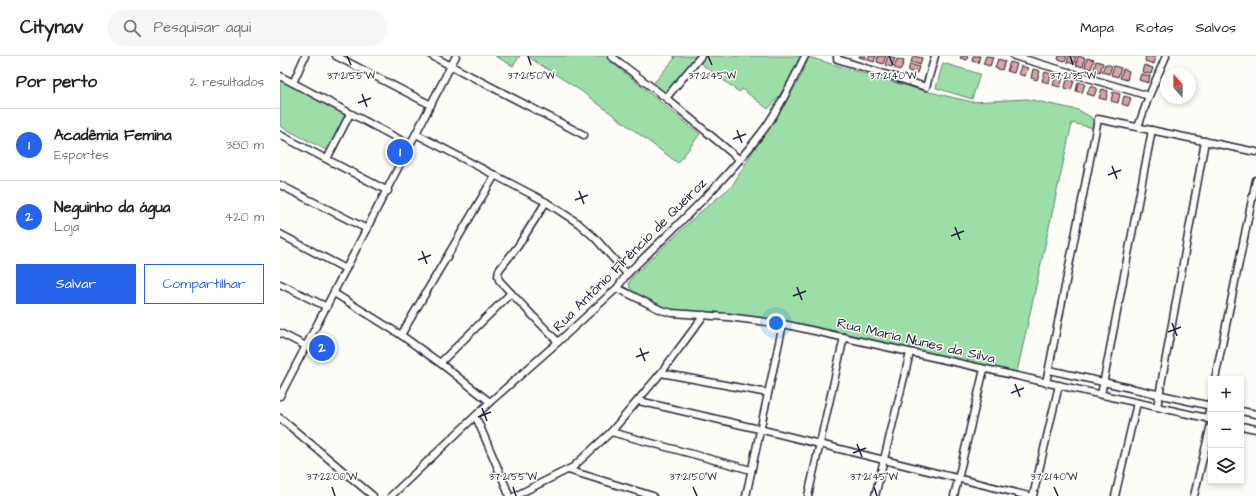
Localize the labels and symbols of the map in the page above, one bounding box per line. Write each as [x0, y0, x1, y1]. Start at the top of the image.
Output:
north arrow [1160, 68, 1196, 104]
text: 37°21'55"W [327, 69, 376, 83]
text: 37°21'50"W [507, 69, 555, 83]
text: 37°21'45"W [688, 69, 736, 83]
text: 37°21'40"W [870, 69, 917, 83]
text: 37°21'35"W [1050, 69, 1097, 83]
pin: 1 [387, 137, 413, 167]
street label: Rua Antônio Flrêncio de Queiroz [549, 174, 711, 336]
your location [766, 313, 786, 333]
street label: Rua Maria Nunes da Silva [835, 313, 997, 369]
pin: 2 [309, 333, 335, 363]
text: 37°22'00"W [307, 470, 358, 484]
text: 37°21'55"W [489, 470, 538, 484]
text: 37°21'50"W [669, 470, 717, 484]
text: 37°21'45"W [850, 470, 898, 484]
text: 37°21'40"W [1031, 470, 1078, 484]

